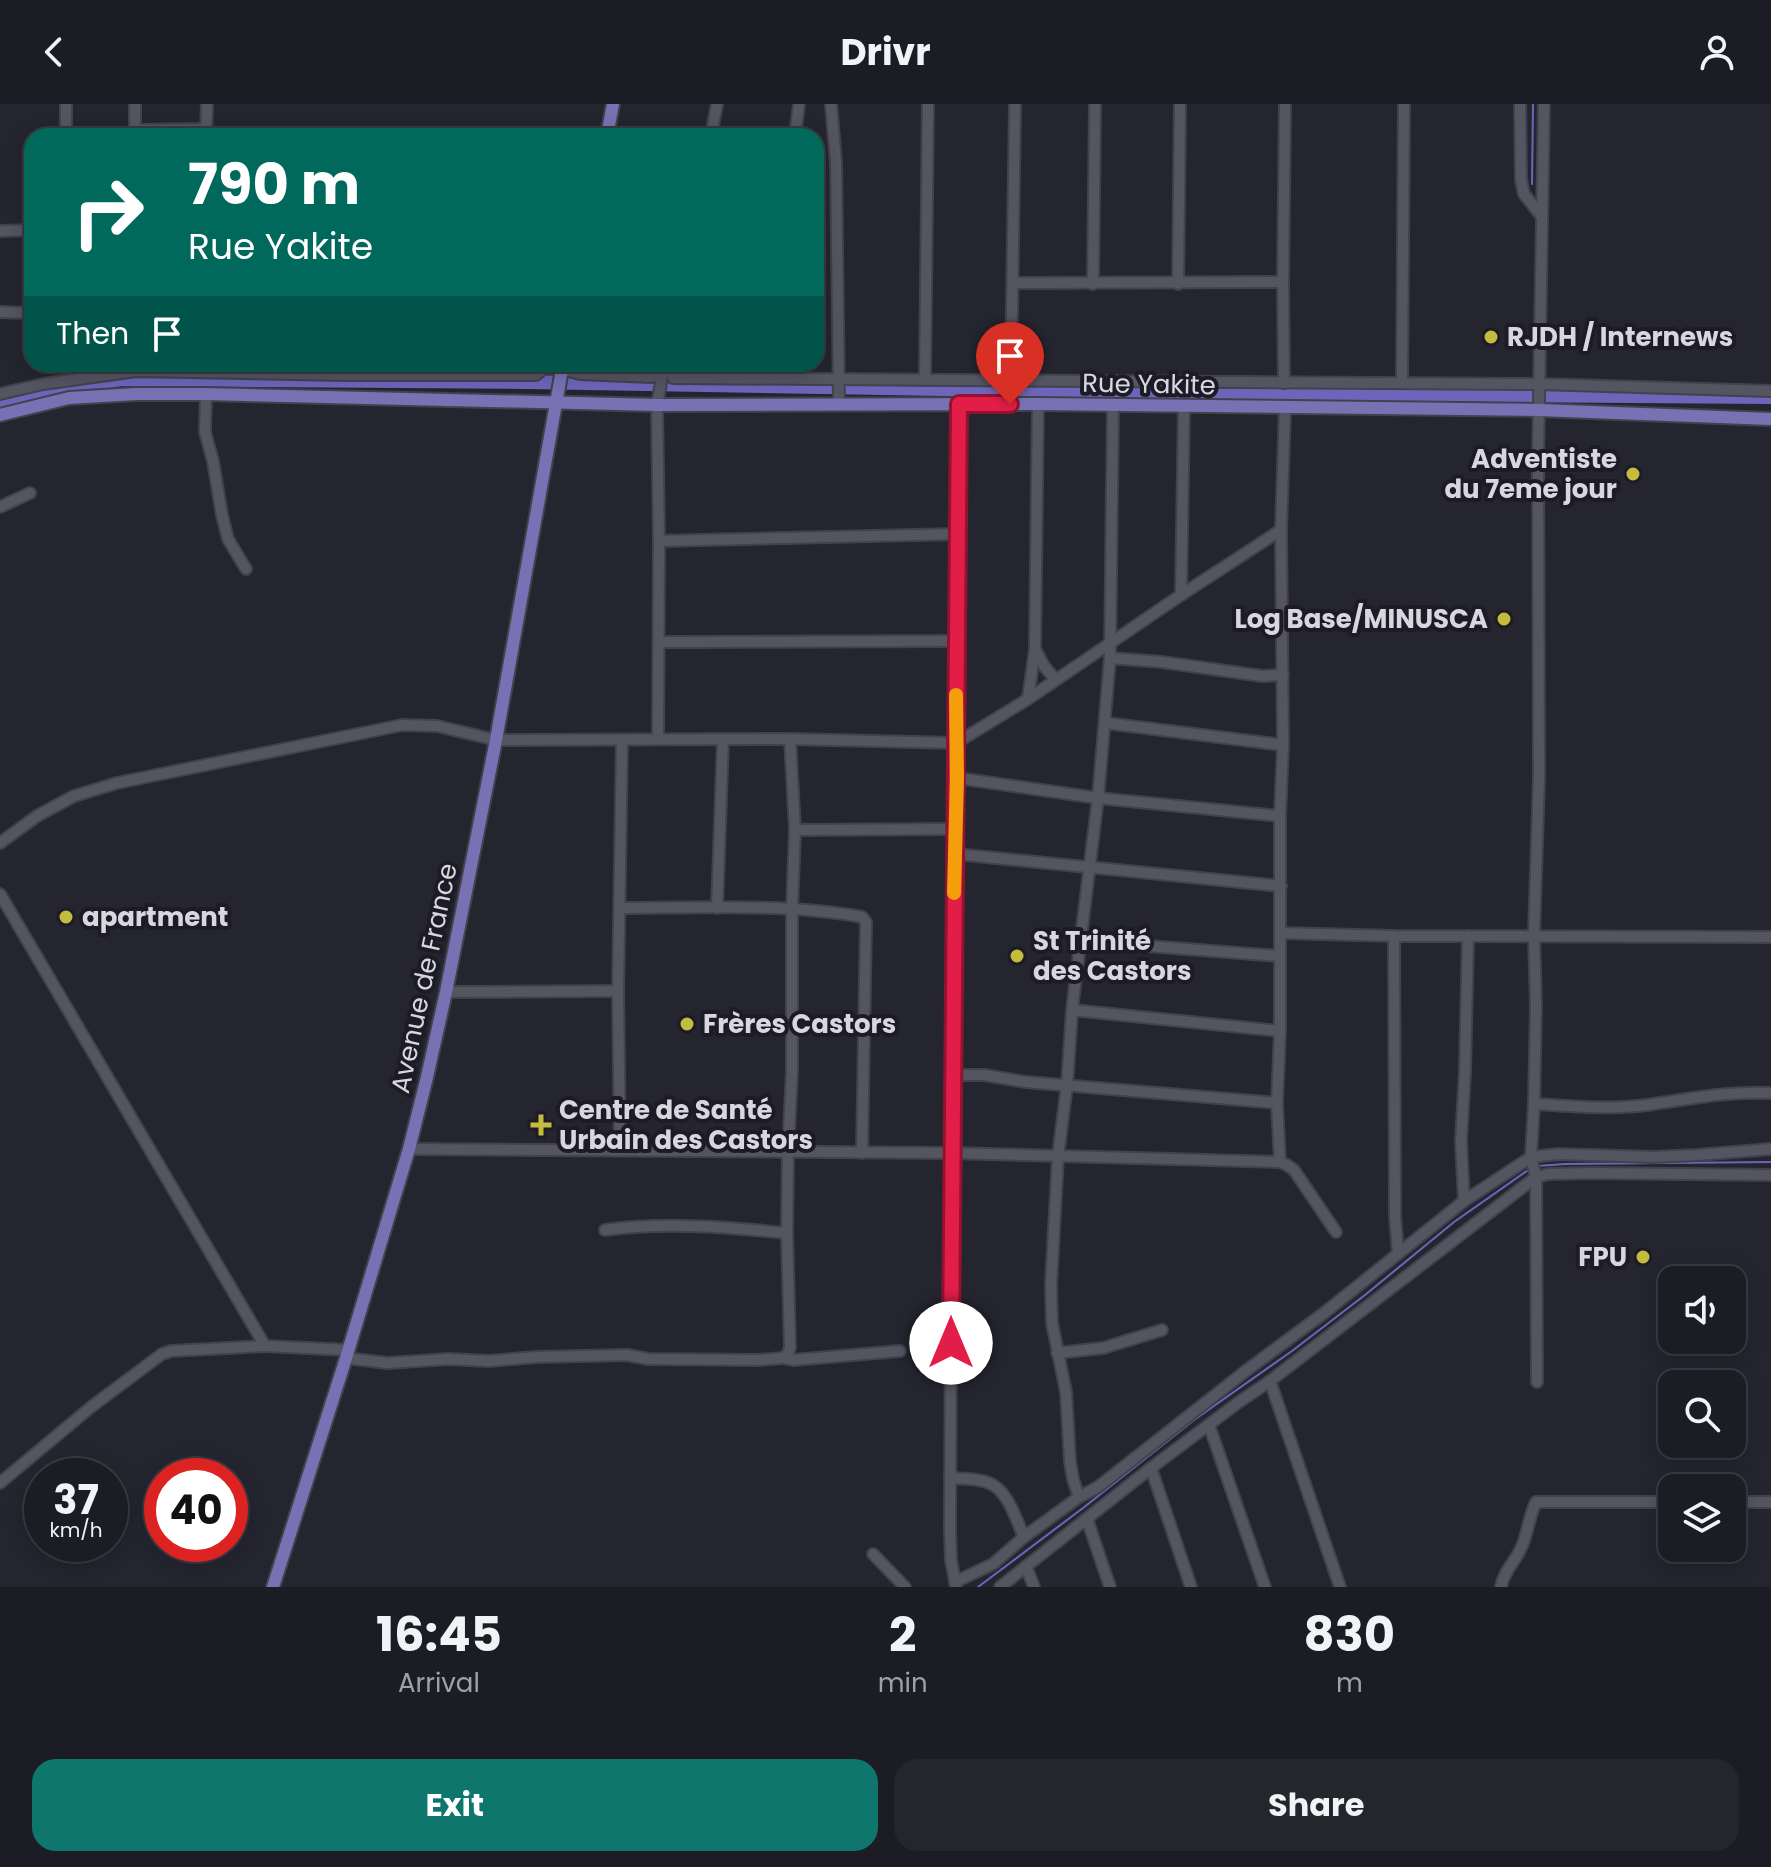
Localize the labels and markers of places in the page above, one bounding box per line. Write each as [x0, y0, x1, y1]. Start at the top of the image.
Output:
place label: RJDH / Internews [1507, 319, 1733, 355]
pin [976, 322, 1044, 404]
marker: RJDH / Internews [1482, 328, 1500, 346]
place label: Adventiste du 7eme jour [1444, 441, 1617, 507]
marker: Adventiste du 7eme jour [1624, 465, 1642, 483]
place label: Log Base/MINUSCA [1234, 601, 1488, 637]
marker: Log Base/MINUSCA [1495, 610, 1513, 628]
place label: apartment [82, 899, 228, 935]
marker: apartment [57, 908, 75, 926]
place label: St Trinité des Castors [1033, 923, 1191, 989]
marker: St Trinité des Castors [1008, 947, 1026, 965]
place label: Frères Castors [703, 1006, 896, 1042]
marker: Frères Castors [678, 1015, 696, 1033]
place label: Centre de Santé Urbain des Castors [559, 1092, 813, 1158]
marker: Centre de Santé Urbain des Castors [530, 1114, 552, 1136]
place label: FPU [1578, 1239, 1627, 1275]
marker: FPU [1634, 1248, 1652, 1266]

